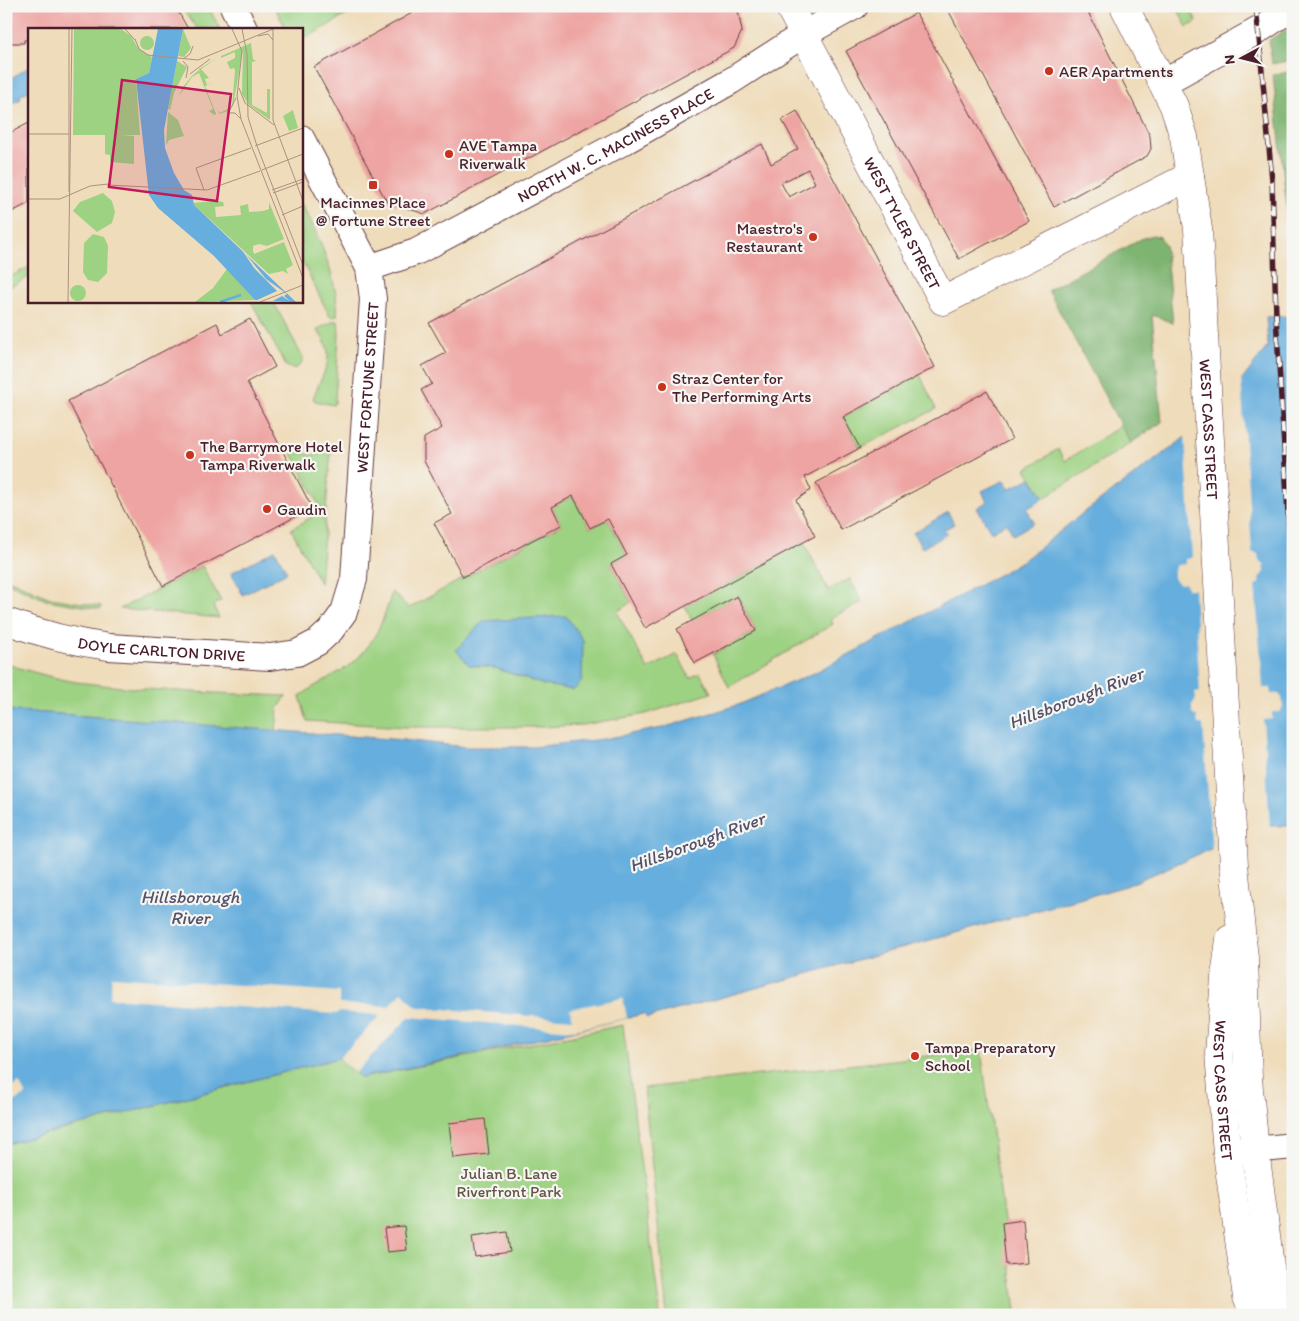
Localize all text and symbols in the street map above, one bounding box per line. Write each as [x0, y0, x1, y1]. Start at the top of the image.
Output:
inset map [28, 28, 302, 302]
north arrow [1216, 32, 1266, 82]
text: N [1221, 54, 1239, 65]
place label: AER Apartments [1059, 62, 1173, 81]
marker: AER Apartments [1043, 65, 1055, 77]
street label: NORTH W. C. MACINESS PLACE [514, 84, 717, 206]
place label: AVE Tampa Riverwalk [459, 136, 537, 173]
marker: AVE Tampa Riverwalk [443, 148, 455, 160]
street label: WEST TYLER STREET [860, 154, 944, 293]
marker: Macinnes Place @ Fortune Street [367, 179, 379, 191]
place label: Macinnes Place @ Fortune Street [315, 193, 431, 230]
place label: Maestro's Restaurant [726, 219, 803, 256]
marker: Maestro's Restaurant [807, 231, 819, 243]
street label: WEST FORTUNE STREET [352, 302, 383, 474]
street label: WEST CASS STREET [1195, 358, 1222, 500]
place label: Straz Center for The Performing Arts [672, 369, 811, 406]
marker: Straz Center for The Performing Arts [656, 381, 668, 393]
place label: The Barrymore Hotel Tampa Riverwalk [200, 437, 343, 474]
marker: The Barrymore Hotel Tampa Riverwalk [184, 449, 196, 461]
place label: Gaudin [277, 500, 327, 519]
marker: Gaudin [261, 503, 273, 515]
street label: DOYLE CARLTON DRIVE [76, 633, 246, 665]
water label: Hillsborough River [1006, 662, 1148, 734]
water label: Hillsborough River [626, 807, 769, 877]
water label: Hillsborough River [141, 886, 240, 929]
street label: WEST CASS STREET [1209, 1019, 1237, 1162]
place label: Tampa Preparatory School [925, 1038, 1056, 1075]
marker: Tampa Preparatory School [909, 1050, 921, 1062]
park label: Julian B. Lane Riverfront Park [457, 1164, 561, 1201]

